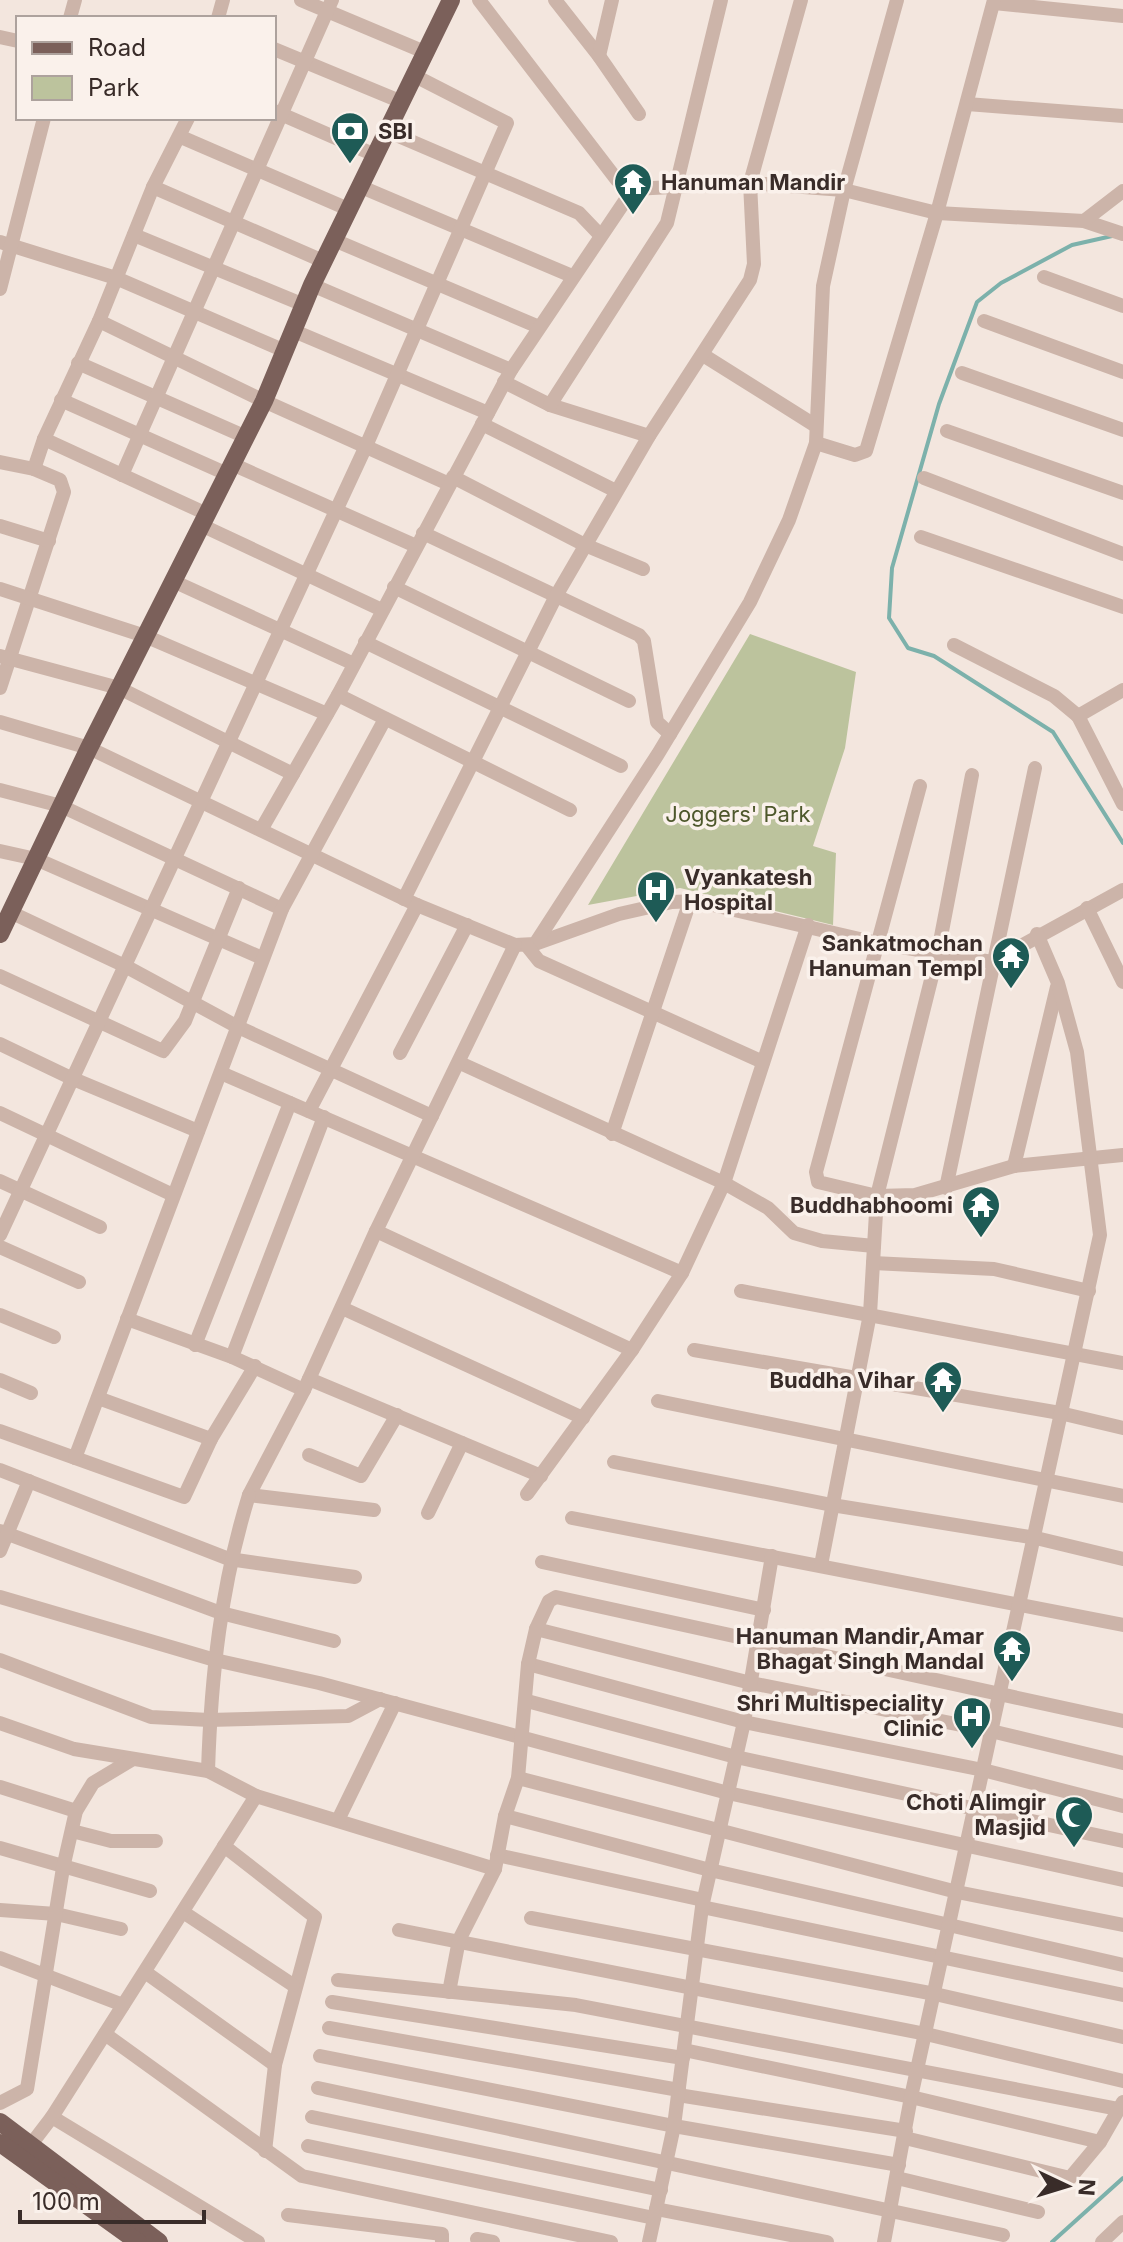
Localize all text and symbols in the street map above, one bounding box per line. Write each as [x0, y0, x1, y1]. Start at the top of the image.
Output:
legend [16, 16, 276, 120]
text: Road [88, 33, 146, 62]
text: Park [88, 73, 139, 102]
bank icon: SBI [329, 110, 371, 165]
place label: SBI [378, 118, 413, 144]
temple icon: Hanuman Mandir [612, 161, 654, 216]
place label: Hanuman Mandir [661, 169, 845, 195]
park label: Joggers' Park [665, 801, 811, 827]
place label: Vyankatesh Hospital [684, 864, 812, 915]
hospital icon: Vyankatesh Hospital [635, 869, 677, 924]
place label: Sankatmochan Hanuman Templ [809, 930, 983, 981]
temple icon: Sankatmochan Hanuman Templ [990, 935, 1032, 990]
temple icon: Buddhabhoomi [960, 1184, 1002, 1239]
place label: Buddhabhoomi [790, 1192, 953, 1218]
temple icon: Buddha Vihar [922, 1359, 964, 1414]
place label: Buddha Vihar [770, 1367, 915, 1393]
place label: Hanuman Mandir,Amar Bhagat Singh Mandal [736, 1623, 984, 1674]
temple icon: Hanuman Mandir,Amar Bhagat Singh Mandal [991, 1628, 1033, 1683]
place label: Shri Multispeciality Clinic [736, 1690, 944, 1741]
hospital icon: Shri Multispeciality Clinic [951, 1695, 993, 1750]
place label: Choti Alimgir Masjid [906, 1789, 1046, 1840]
mosque icon: Choti Alimgir Masjid [1053, 1794, 1095, 1849]
north arrow [1027, 2146, 1107, 2226]
scale bar [20, 2174, 204, 2224]
text: N [1073, 2178, 1101, 2197]
text: 100 m [32, 2187, 100, 2216]

